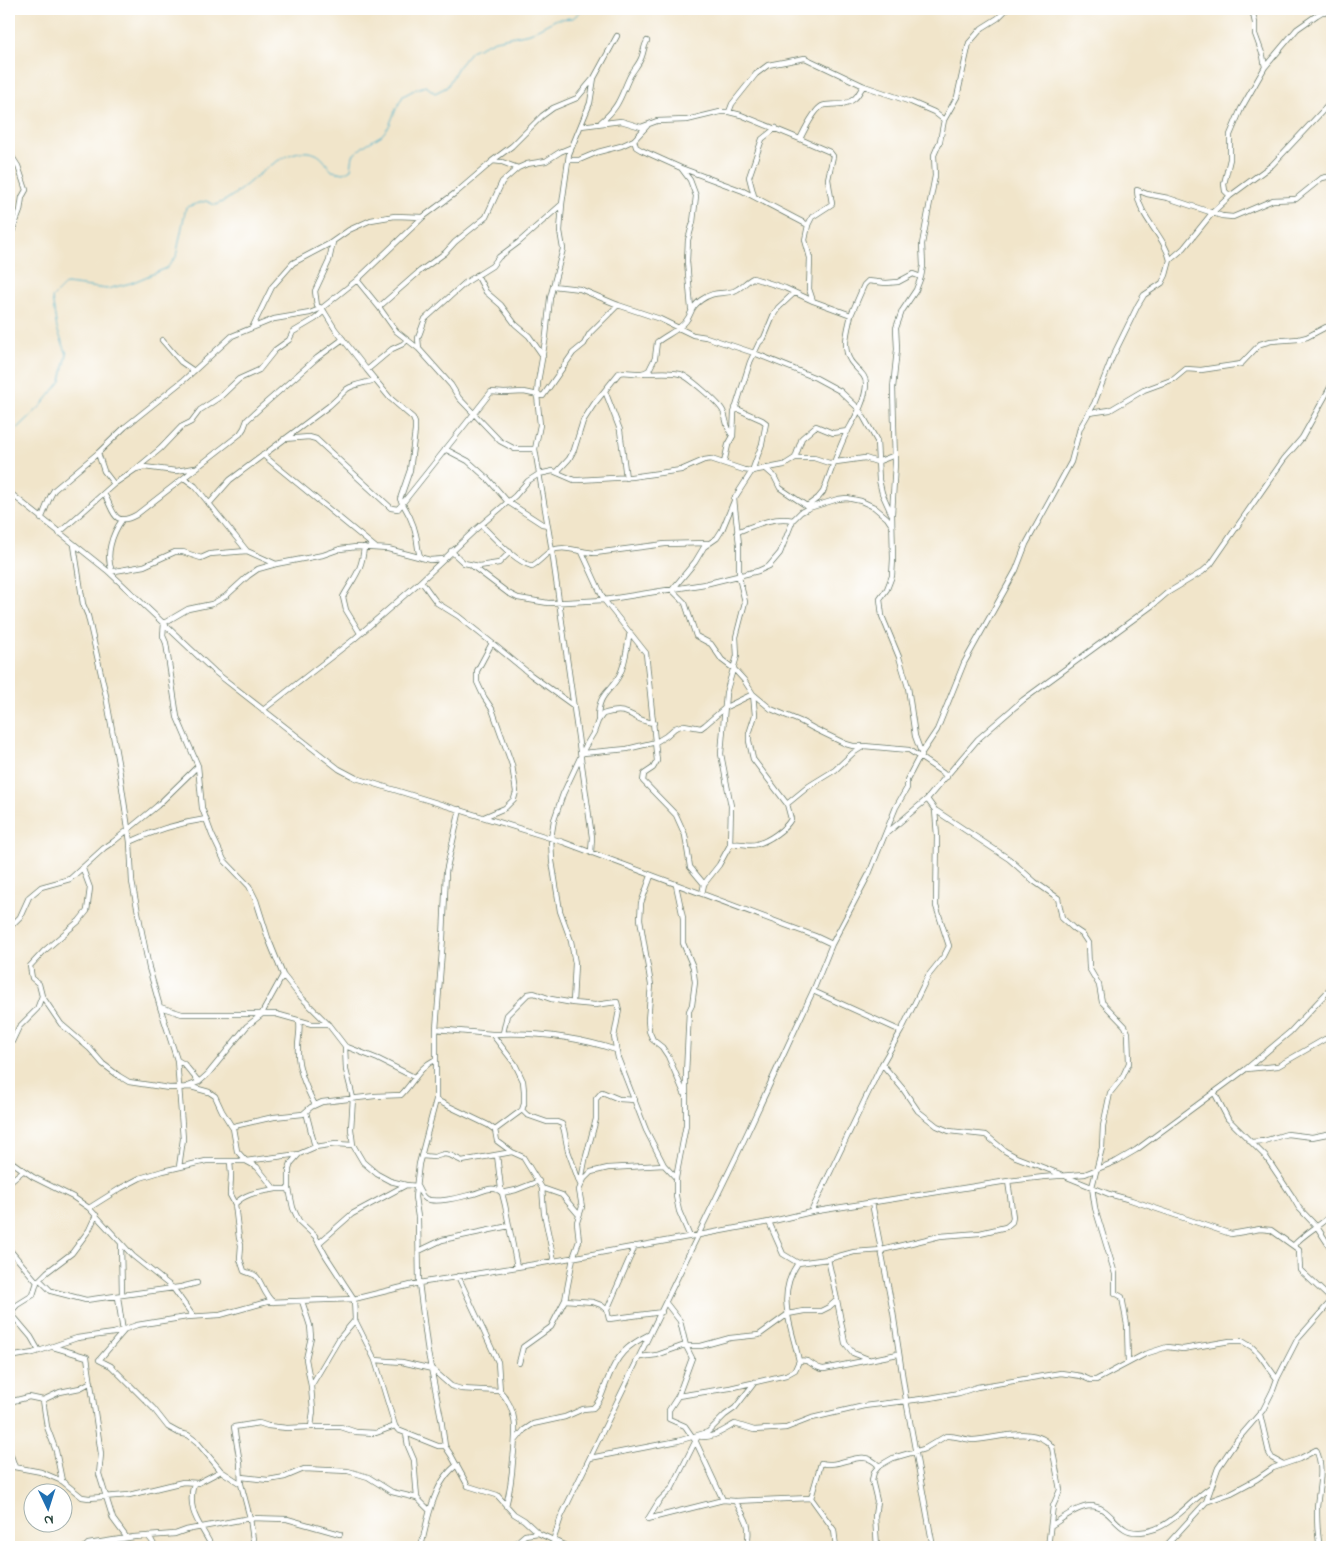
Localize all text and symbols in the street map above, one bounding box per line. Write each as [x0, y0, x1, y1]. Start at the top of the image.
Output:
north arrow [22, 1484, 72, 1534]
text: N [43, 1509, 54, 1530]

